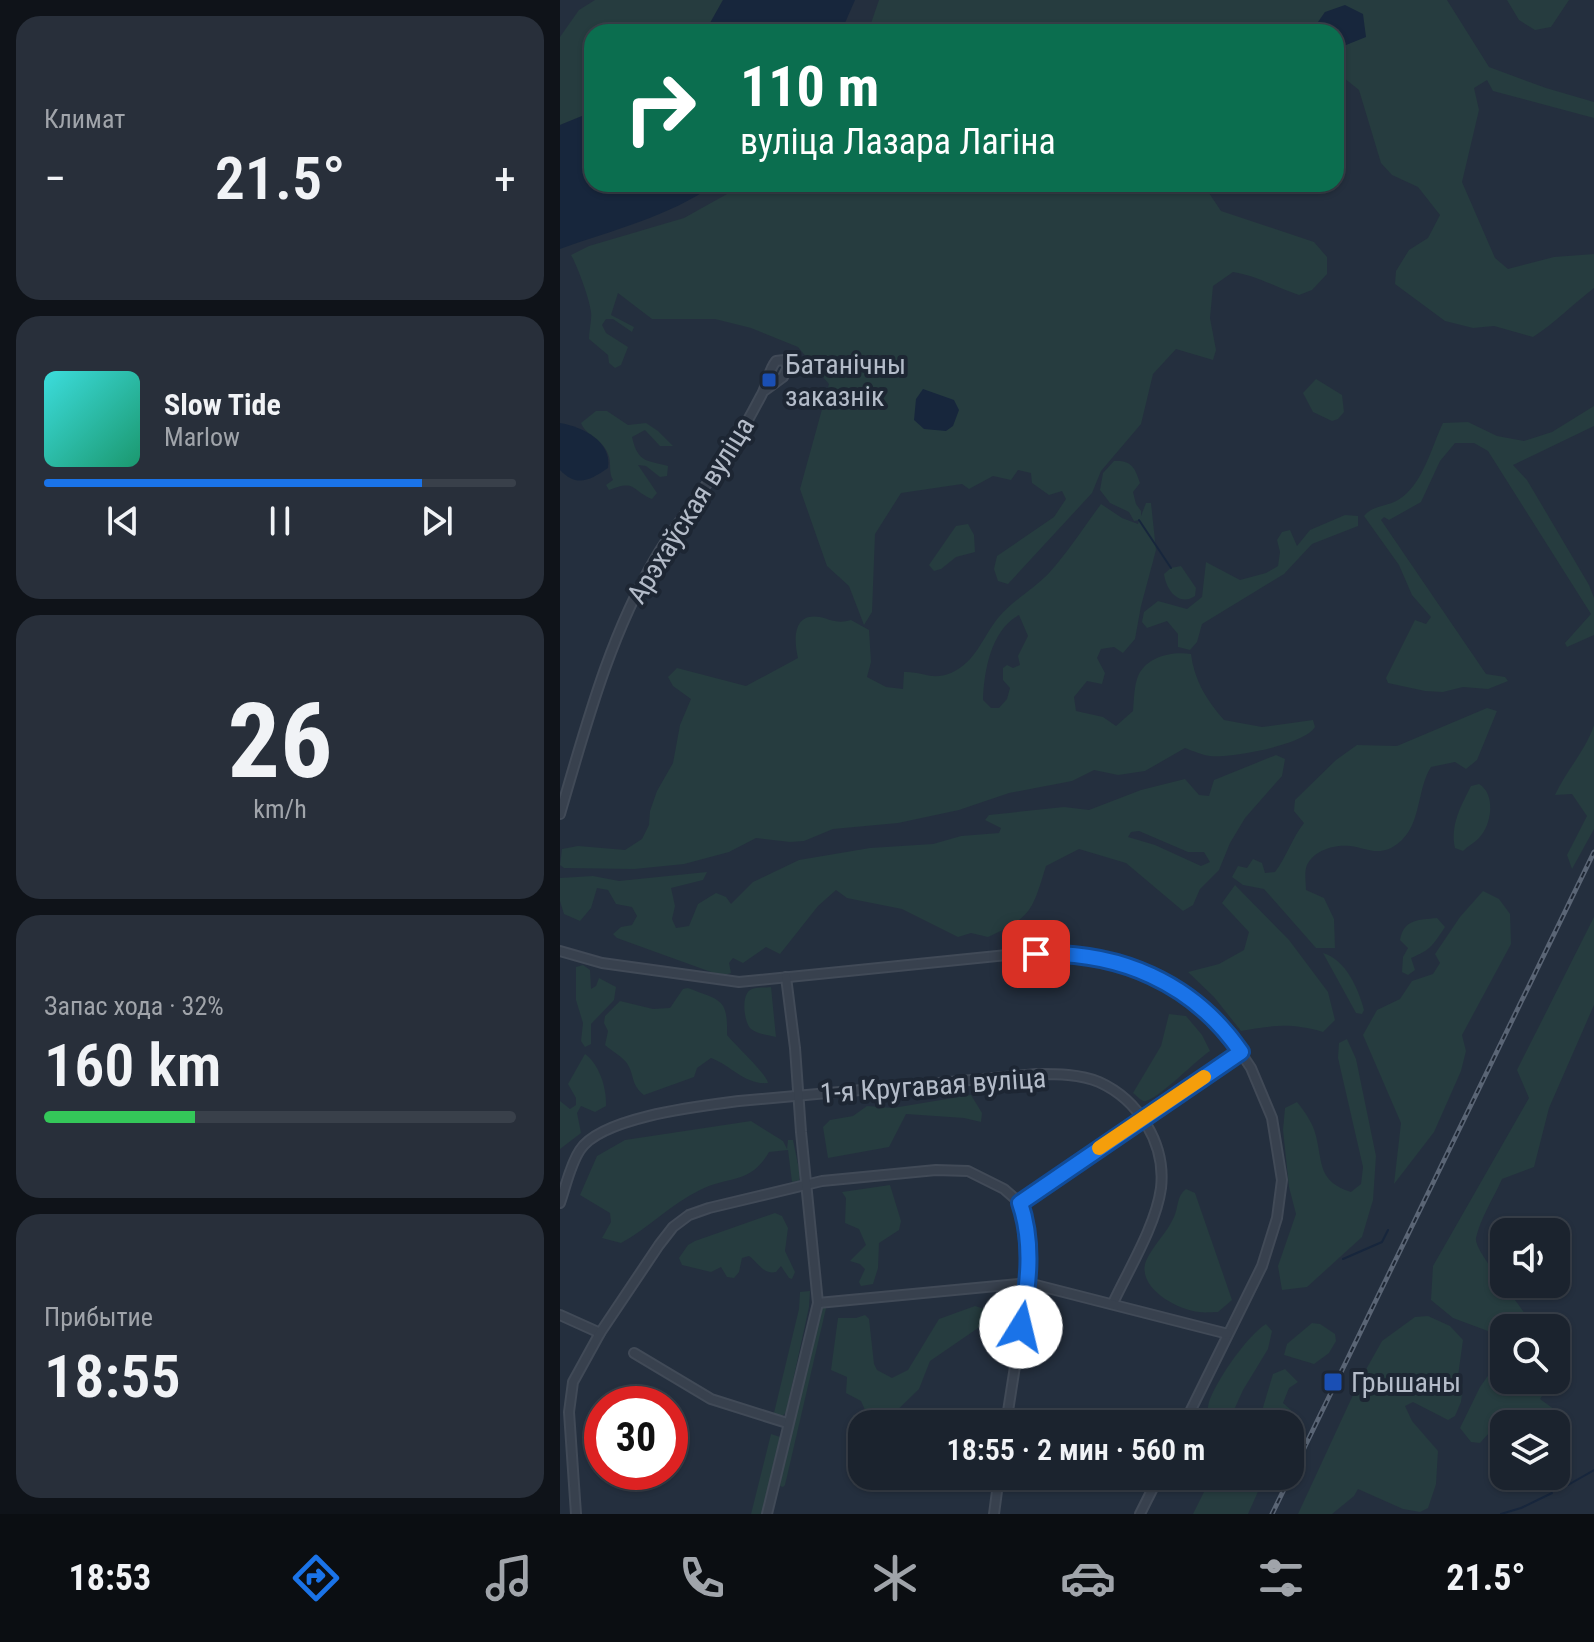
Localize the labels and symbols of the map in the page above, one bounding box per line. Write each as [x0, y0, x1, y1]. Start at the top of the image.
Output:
place label: Батанічны заказнік [785, 348, 906, 413]
marker: Батанічны заказнік [760, 371, 778, 389]
street label: Арэхаўская вуліца [620, 411, 761, 610]
pin [1002, 920, 1070, 988]
street label: 1-я Кругавая вуліца [819, 1061, 1047, 1110]
position arrow [979, 1285, 1063, 1369]
place label: Грышаны [1351, 1366, 1461, 1399]
marker: Грышаны [1322, 1371, 1344, 1393]
speed limit sign: 30 [584, 1386, 688, 1490]

